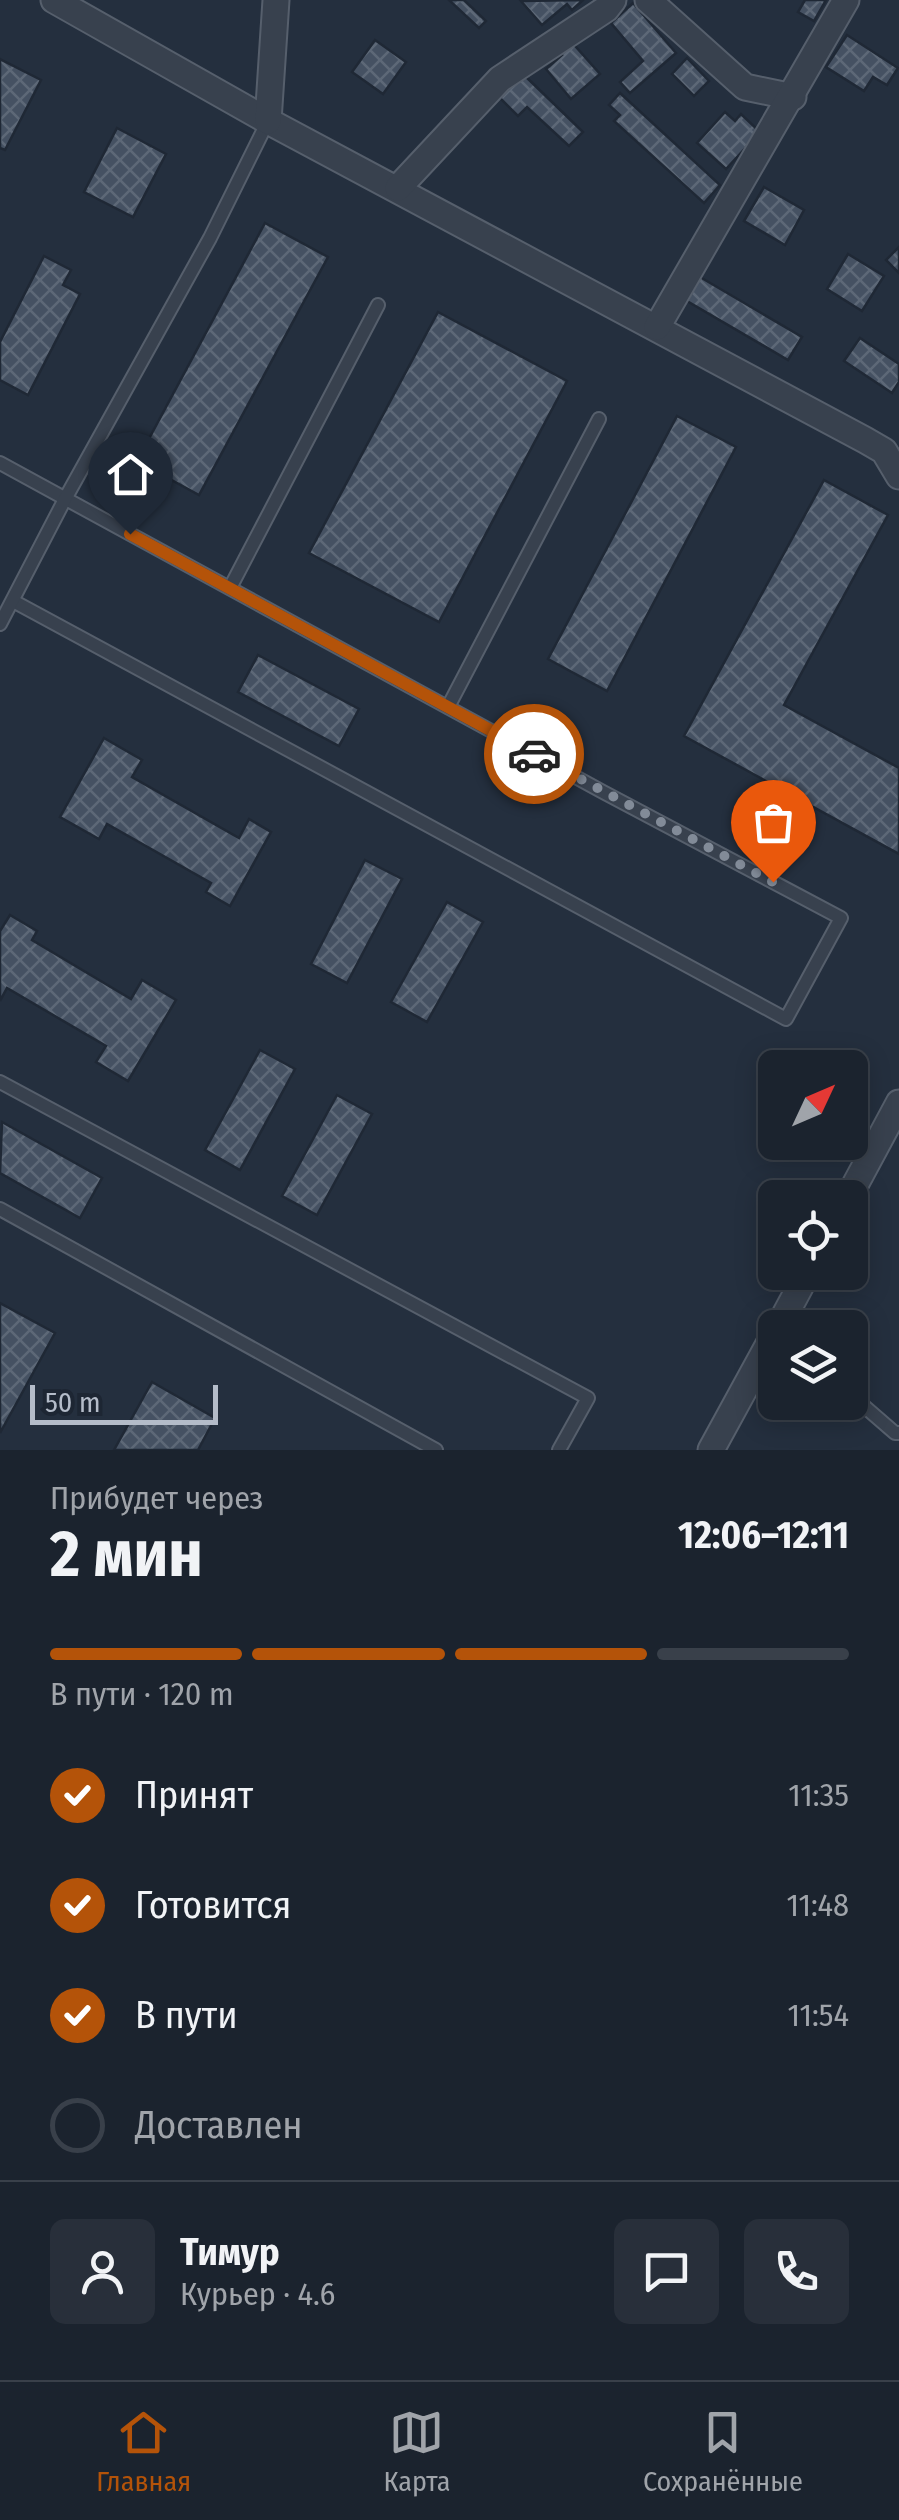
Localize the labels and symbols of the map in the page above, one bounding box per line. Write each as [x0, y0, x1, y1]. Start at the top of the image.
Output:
pin [88, 432, 173, 535]
courier [484, 704, 584, 804]
pin [731, 780, 816, 883]
north arrow [758, 1050, 868, 1160]
scale bar [30, 1380, 218, 1424]

